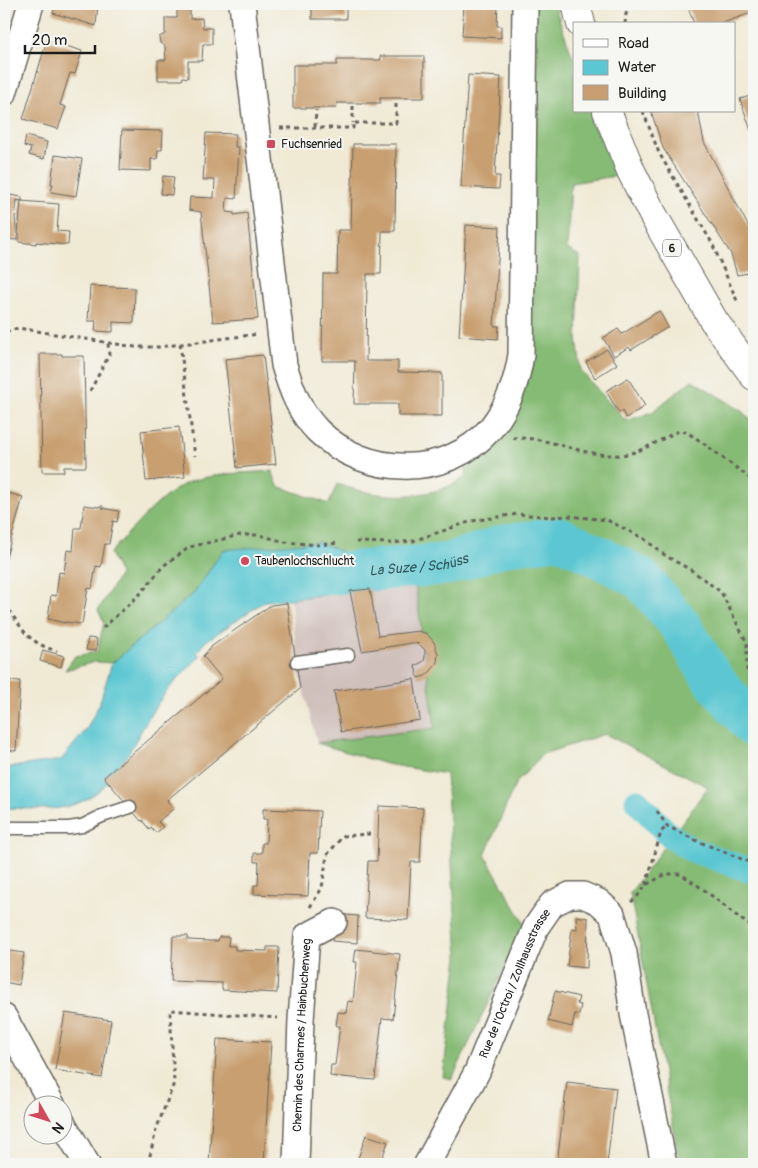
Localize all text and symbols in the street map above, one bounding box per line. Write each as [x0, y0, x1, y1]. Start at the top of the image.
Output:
scale bar [25, 22, 95, 54]
legend [573, 22, 736, 112]
text: 20 m [32, 31, 67, 50]
text: Road [618, 34, 649, 53]
text: Water [618, 58, 657, 77]
text: Building [618, 84, 666, 103]
place label: Fuchsenried [281, 137, 342, 152]
marker: Fuchsenried [265, 138, 277, 150]
road number: 6 [663, 240, 681, 256]
water label: La Suze / Schüss [368, 549, 472, 579]
place label: Taubenlochschlucht [255, 554, 354, 569]
marker: Taubenlochschlucht [239, 555, 251, 567]
street label: Rue de l'Octroi / Zollhausstrasse [476, 906, 554, 1060]
street label: Chemin des Charmes / Hainbuchenweg [290, 938, 314, 1132]
north arrow [22, 1096, 72, 1146]
text: N [48, 1119, 67, 1137]

